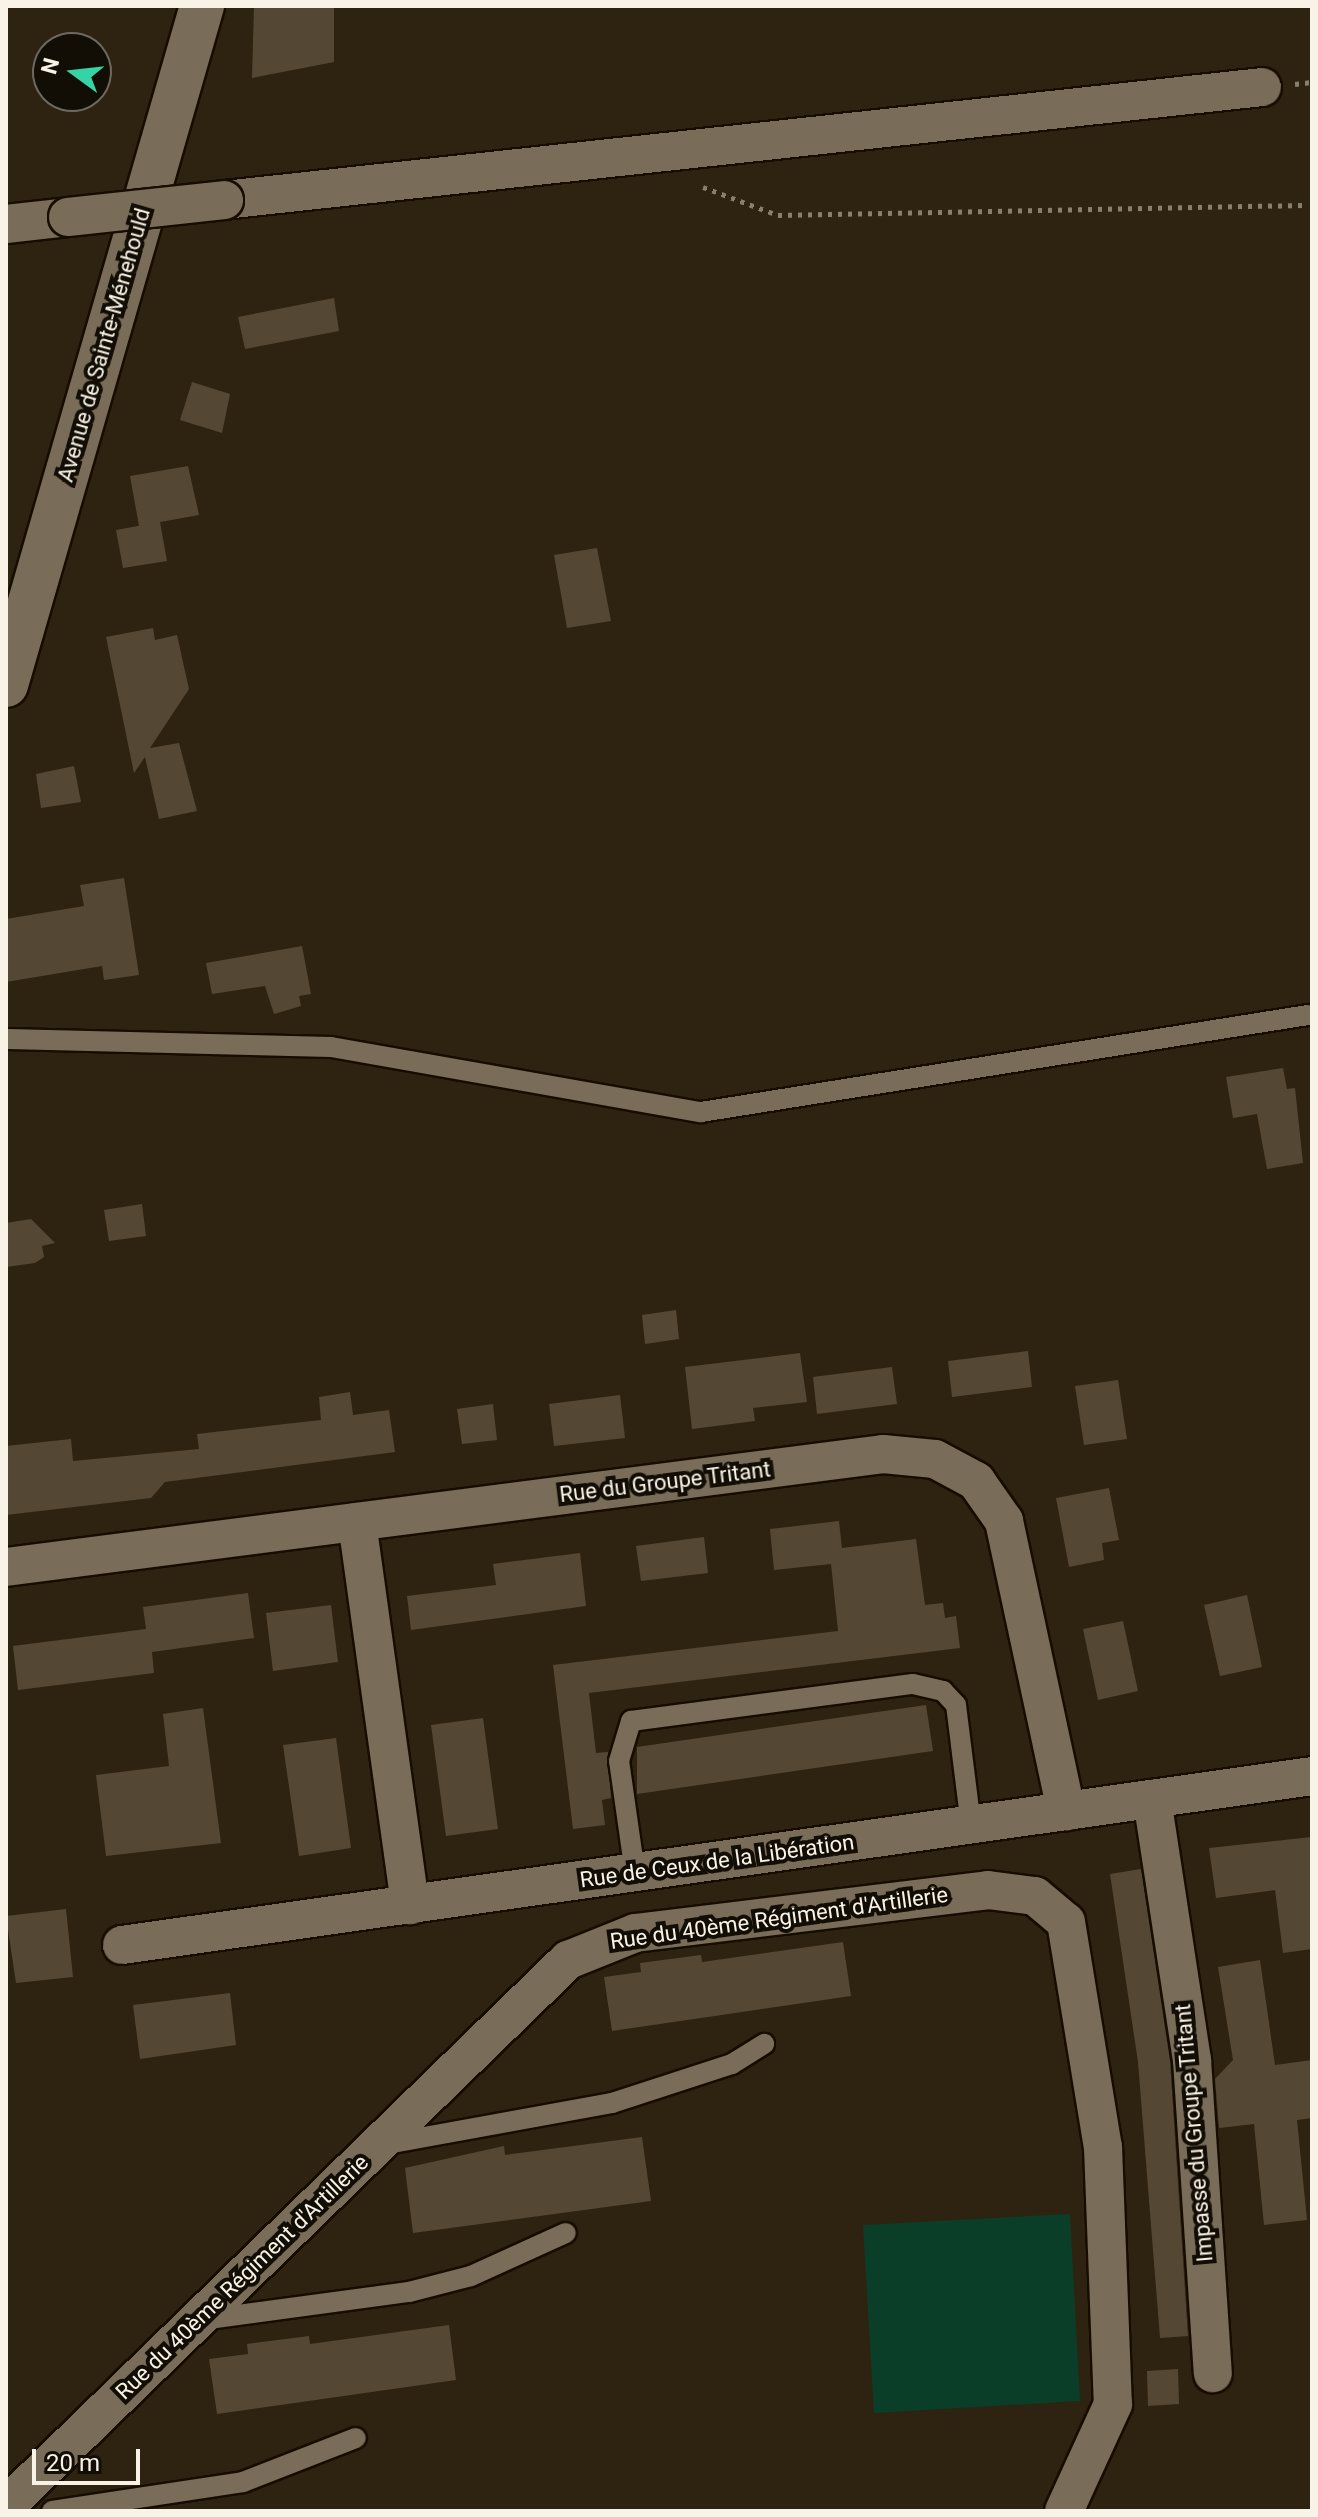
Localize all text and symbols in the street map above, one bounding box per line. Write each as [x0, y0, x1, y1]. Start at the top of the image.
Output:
north arrow [32, 32, 112, 112]
text: N [36, 55, 64, 77]
street label: Avenue de Sainte-Ménehould [52, 205, 156, 485]
street label: Rue du Groupe Tritant [558, 1456, 772, 1508]
street label: Rue de Ceux de la Libération [578, 1829, 856, 1893]
street label: Rue du 40ème Régiment d'Artillerie [608, 1881, 950, 1955]
street label: Impasse du Groupe Tritant [1170, 2003, 1218, 2263]
street label: Rue du 40ème Régiment d'Artillerie [110, 2149, 374, 2405]
scale bar [36, 2433, 144, 2483]
text: 20 m [46, 2449, 100, 2477]

